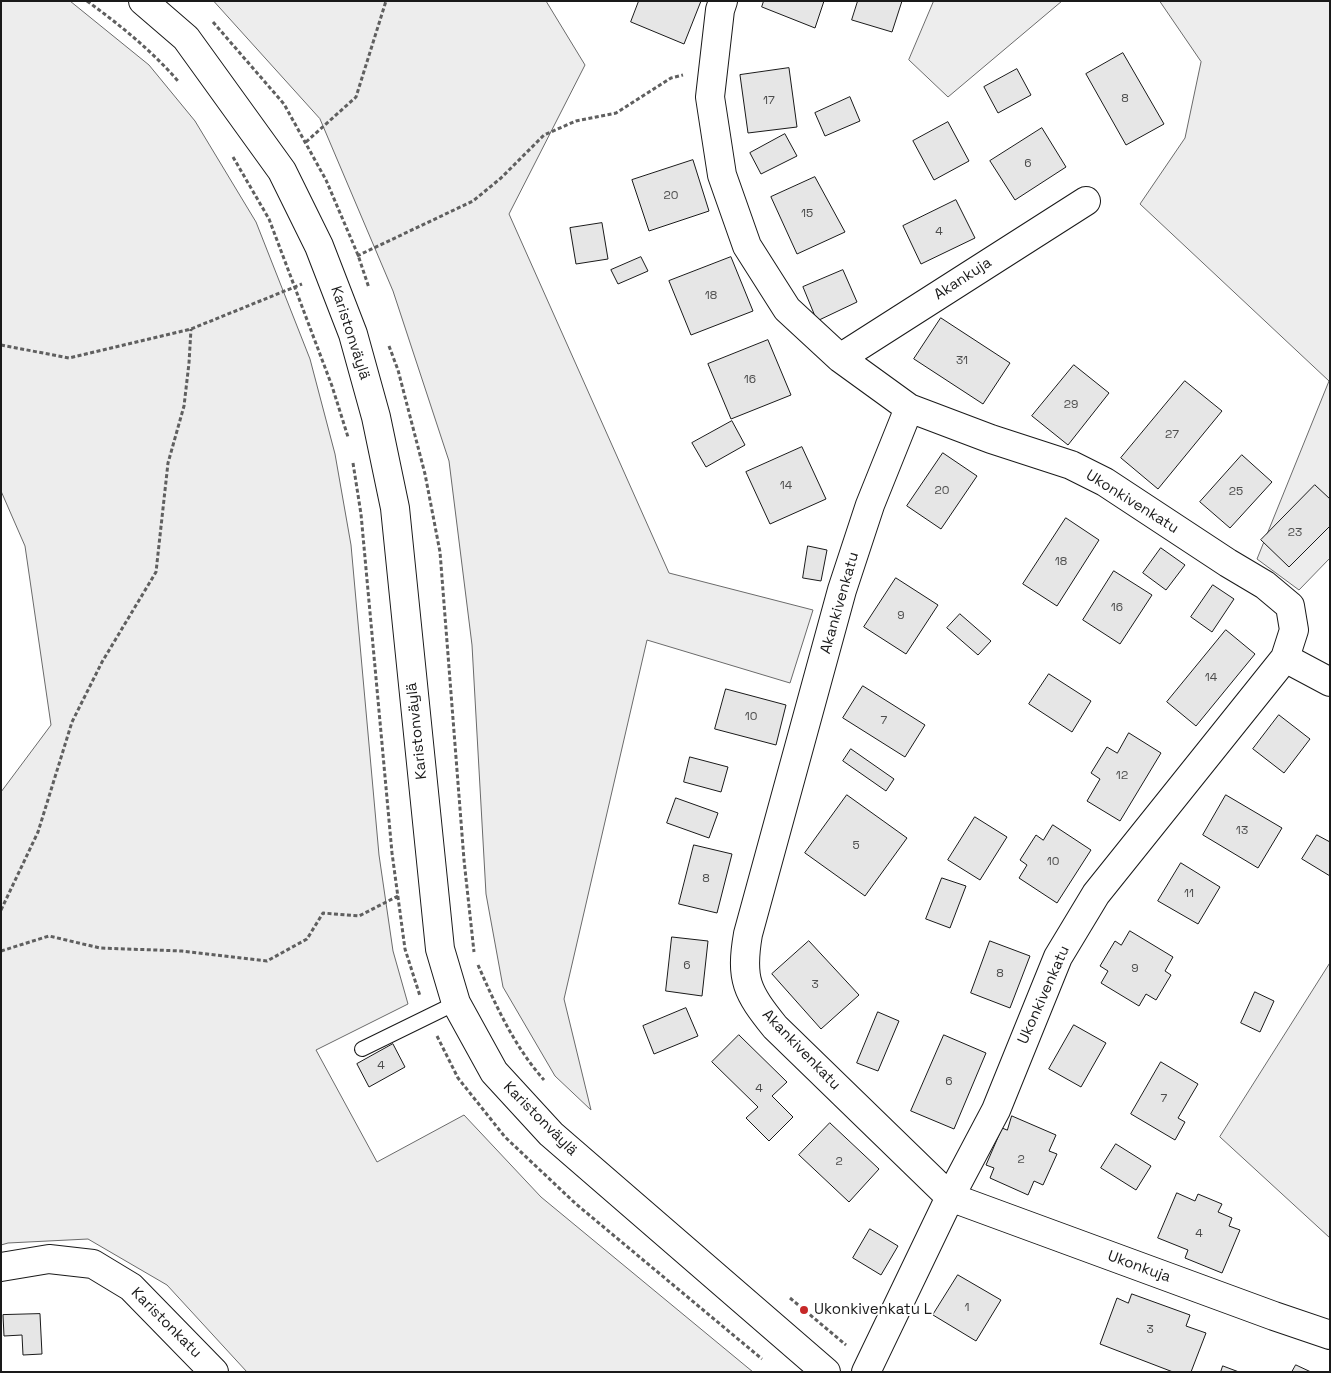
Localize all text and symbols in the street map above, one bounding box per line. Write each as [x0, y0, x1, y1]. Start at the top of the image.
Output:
house number: 8 [1121, 92, 1129, 106]
house number: 17 [763, 94, 775, 108]
house number: 6 [1024, 157, 1032, 171]
house number: 20 [664, 189, 678, 203]
house number: 15 [801, 207, 813, 221]
house number: 4 [935, 225, 943, 239]
street label: Akankuja [931, 254, 995, 304]
street label: Karistonväylä [326, 284, 374, 382]
house number: 18 [705, 289, 717, 303]
house number: 31 [956, 354, 968, 368]
house number: 16 [744, 373, 756, 387]
house number: 29 [1064, 398, 1078, 412]
house number: 27 [1165, 428, 1179, 442]
street label: Ukonkivenkatu [1082, 466, 1182, 538]
house number: 14 [780, 479, 792, 493]
house number: 20 [935, 484, 949, 498]
house number: 25 [1229, 485, 1243, 499]
house number: 23 [1288, 526, 1302, 540]
street label: Akankivenkatu [817, 550, 863, 656]
house number: 18 [1055, 555, 1067, 569]
house number: 16 [1111, 601, 1123, 615]
house number: 9 [897, 609, 905, 623]
house number: 14 [1205, 671, 1217, 685]
street label: Karistonväylä [403, 682, 431, 780]
house number: 10 [745, 710, 757, 724]
house number: 7 [881, 714, 887, 728]
house number: 12 [1116, 769, 1128, 783]
house number: 13 [1236, 824, 1248, 838]
house number: 5 [852, 839, 860, 853]
house number: 10 [1047, 855, 1059, 869]
house number: 8 [702, 872, 710, 886]
house number: 11 [1184, 887, 1194, 901]
street label: Ukonkivenkatu [1014, 943, 1074, 1047]
house number: 6 [683, 959, 691, 973]
house number: 9 [1131, 962, 1139, 976]
house number: 8 [996, 967, 1004, 981]
house number: 3 [811, 978, 819, 992]
street label: Akankivenkatu [758, 1006, 844, 1094]
house number: 4 [377, 1059, 385, 1073]
house number: 6 [945, 1075, 953, 1089]
street label: Karistonväylä [499, 1078, 581, 1160]
house number: 4 [755, 1082, 763, 1096]
house number: 7 [1161, 1092, 1167, 1106]
house number: 2 [1017, 1153, 1025, 1167]
house number: 2 [835, 1155, 843, 1169]
house number: 4 [1195, 1227, 1203, 1241]
street label: Ukonkuja [1105, 1247, 1173, 1287]
street label: Karistonkatu [127, 1284, 205, 1362]
place label: Ukonkivenkatu L [814, 1301, 932, 1319]
house number: 1 [964, 1301, 970, 1315]
marker: Ukonkivenkatu L [798, 1304, 810, 1316]
house number: 3 [1146, 1323, 1154, 1337]

